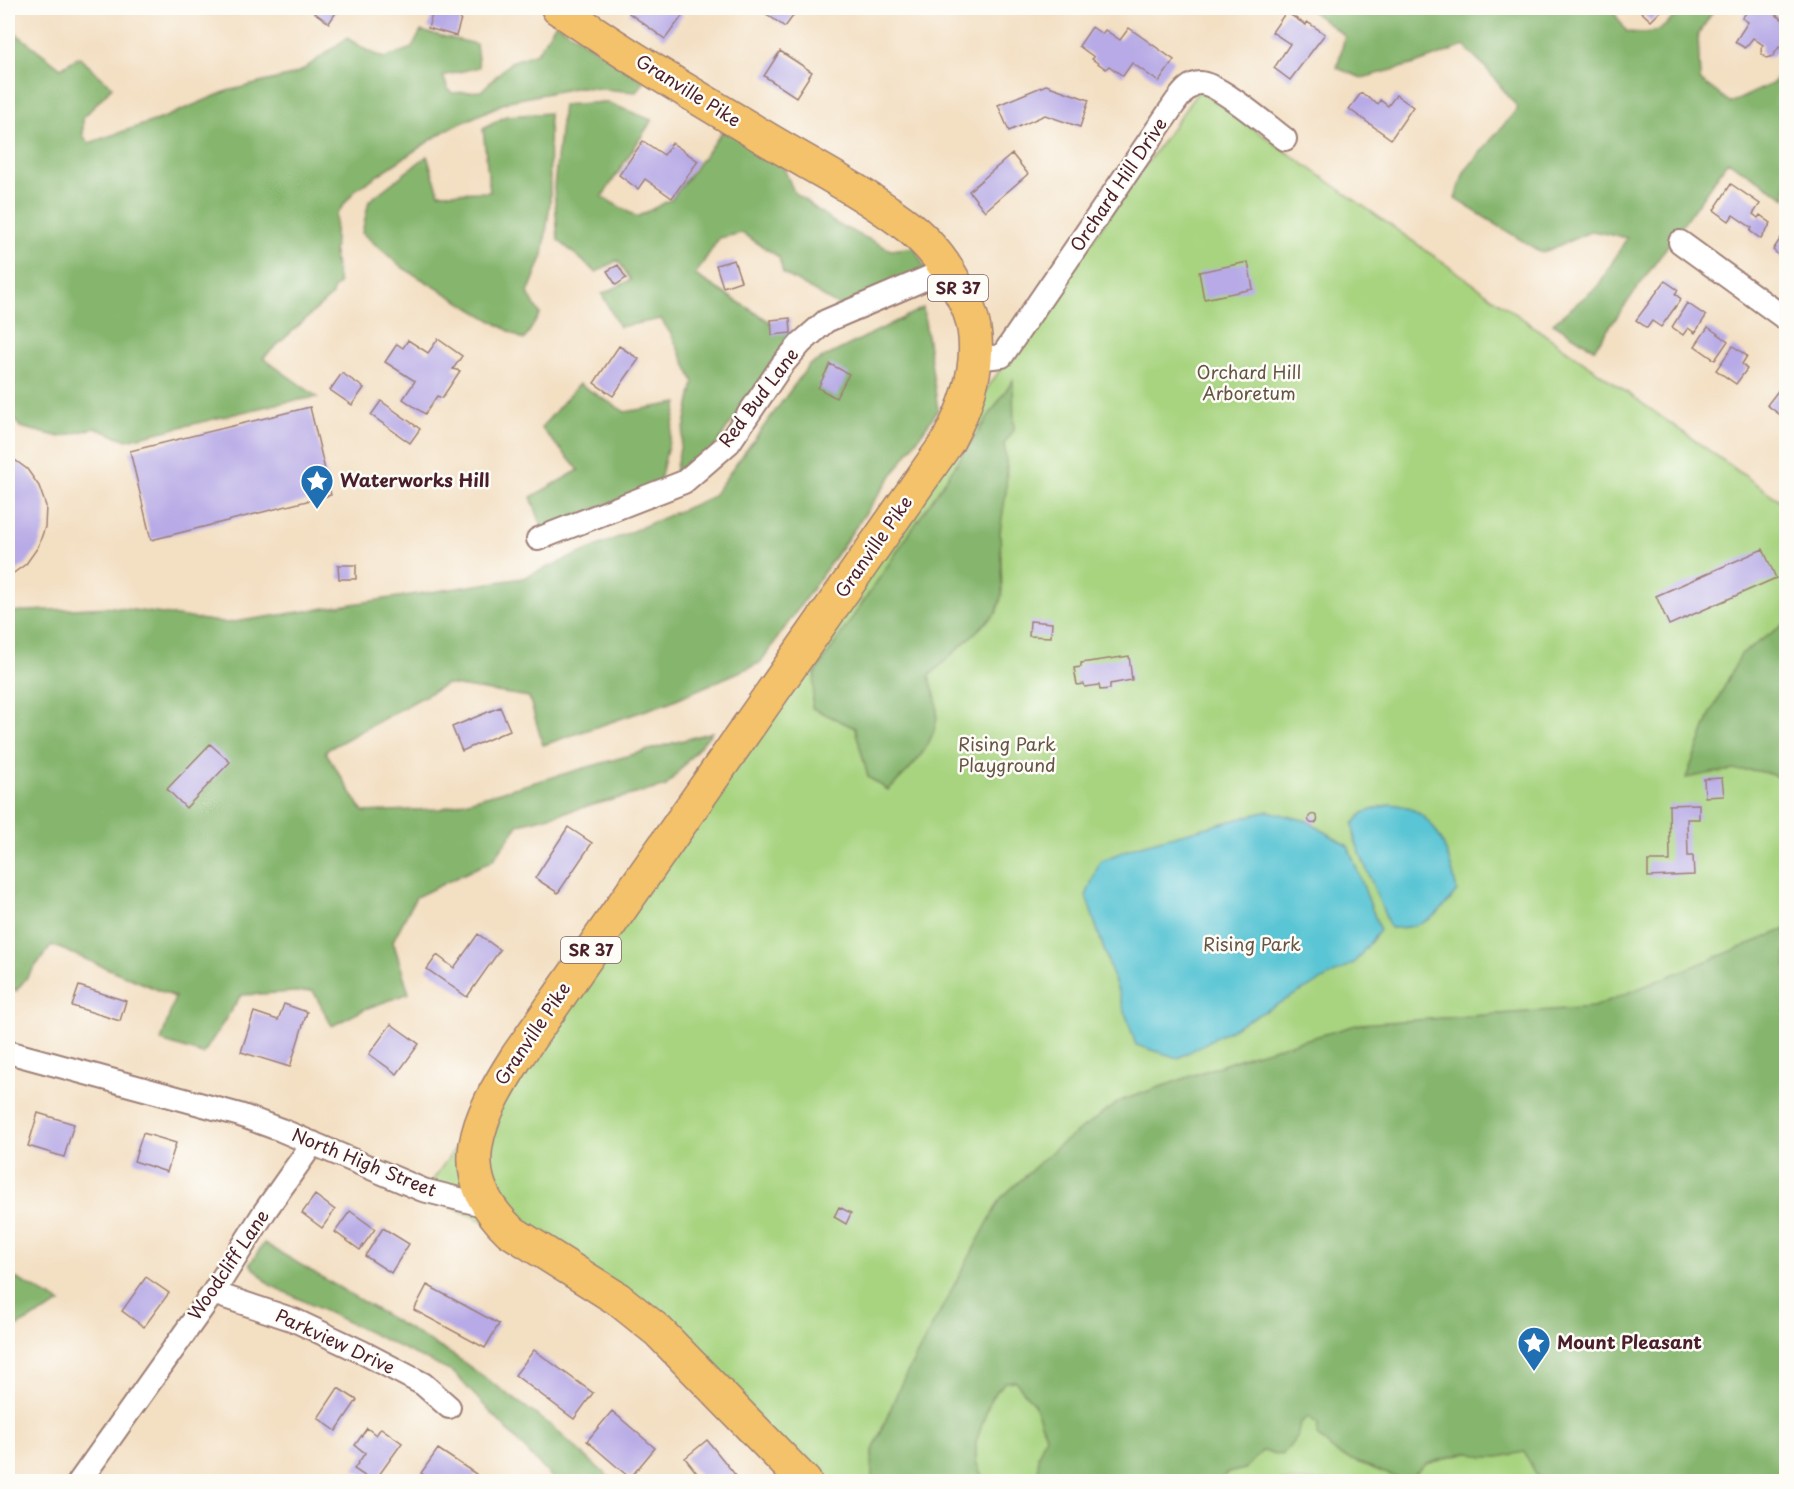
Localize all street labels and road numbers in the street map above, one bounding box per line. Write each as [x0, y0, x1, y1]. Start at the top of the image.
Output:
street label: Granville Pike [631, 47, 747, 133]
street label: Orchard Hill Drive [1063, 112, 1173, 257]
road number: SR 37 [928, 275, 988, 301]
street label: Red Bud Lane [711, 342, 804, 452]
street label: Granville Pike [827, 490, 918, 603]
road number: SR 37 [561, 937, 621, 963]
street label: Granville Pike [487, 976, 576, 1090]
street label: North High Street [288, 1120, 441, 1203]
street label: Woodcliff Lane [181, 1203, 275, 1325]
street label: Parkview Drive [271, 1301, 400, 1380]

